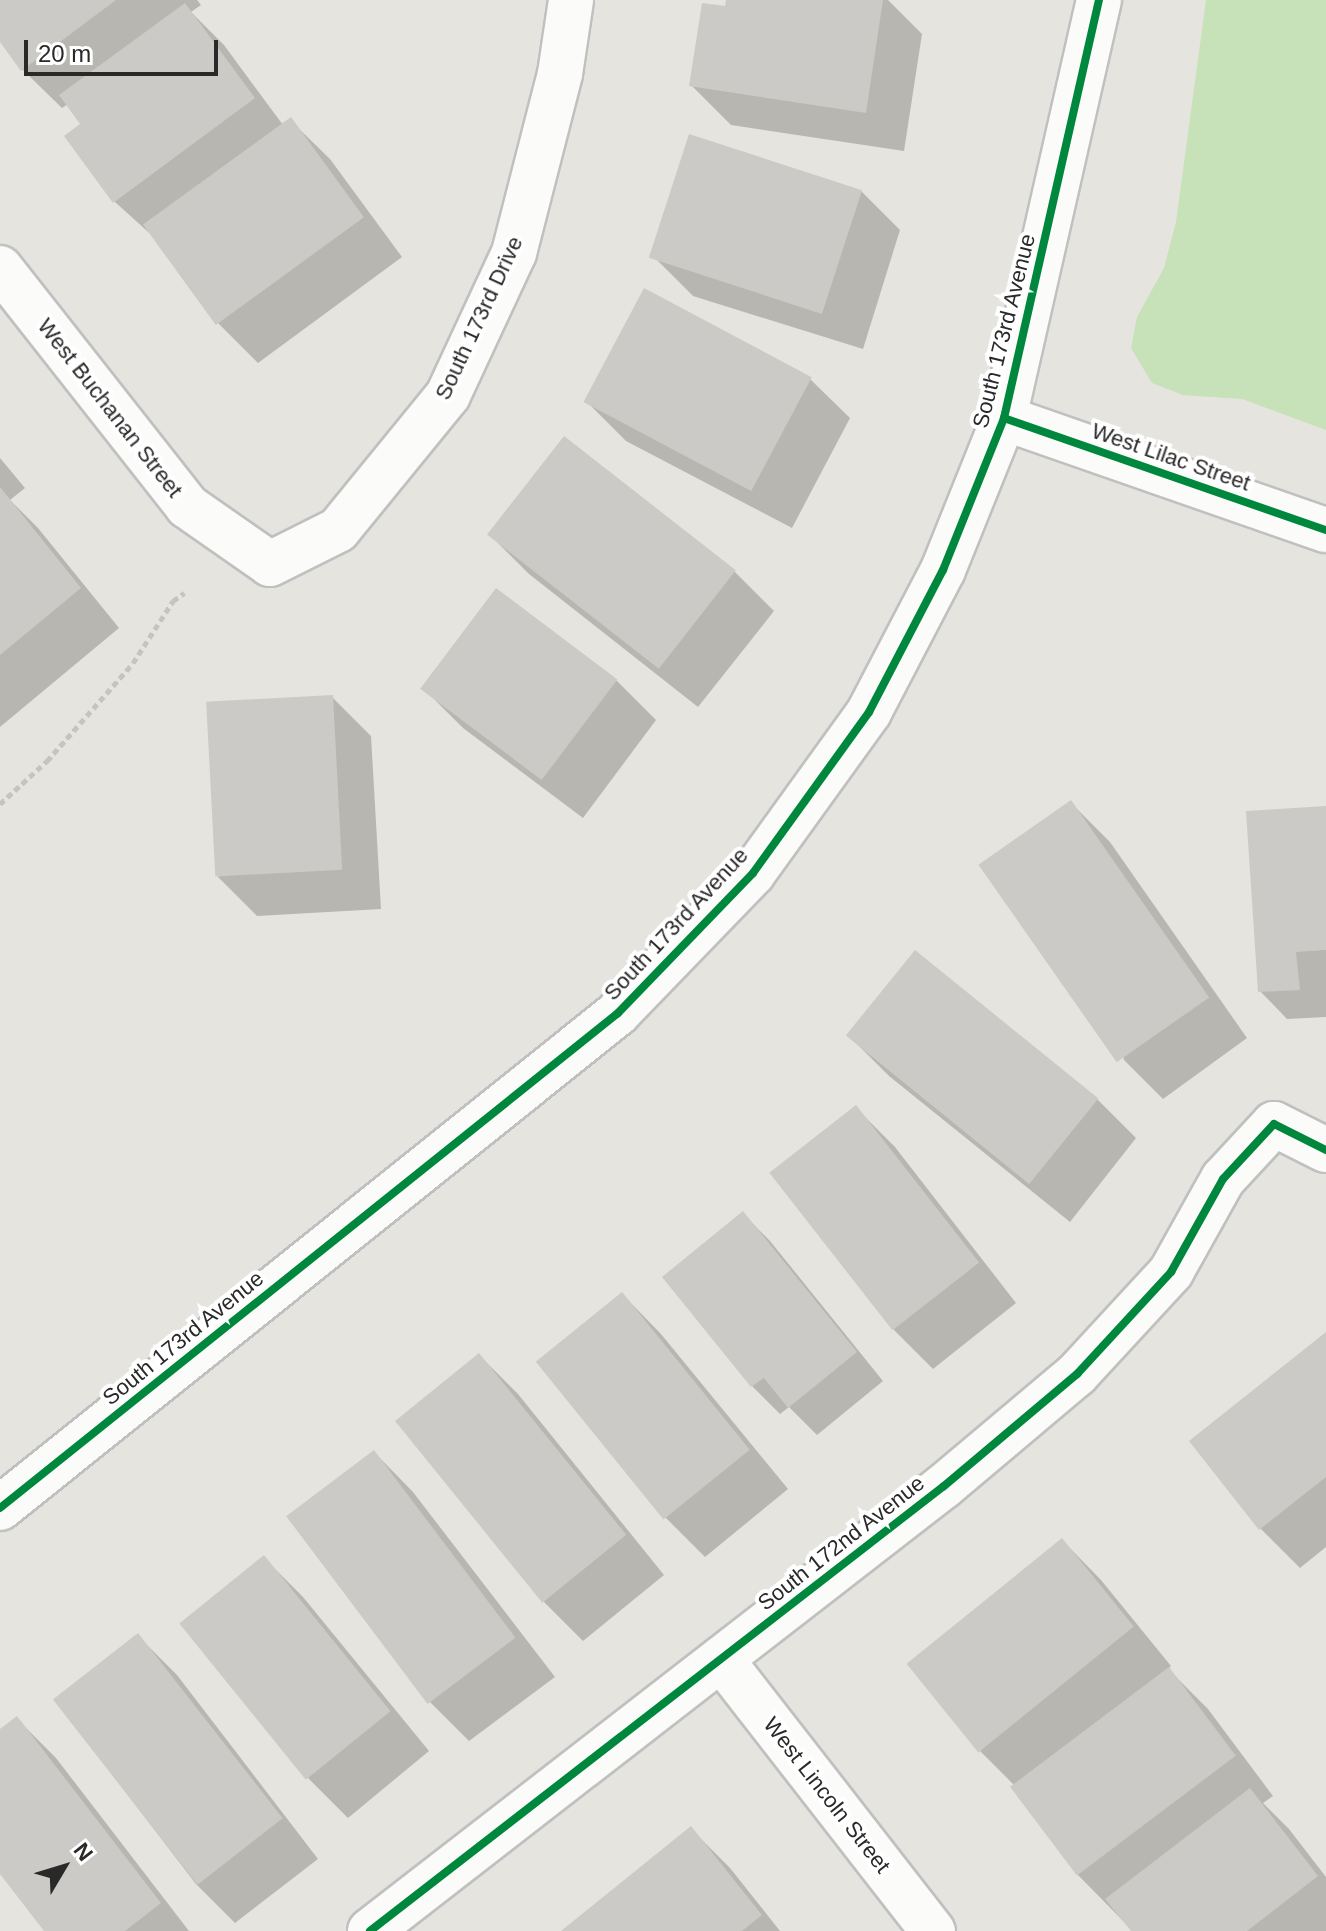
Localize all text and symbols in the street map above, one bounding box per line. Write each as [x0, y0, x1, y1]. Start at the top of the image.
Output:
scale bar [28, 24, 222, 74]
text: 20 m [38, 40, 91, 67]
street label: South 173rd Avenue [967, 231, 1041, 431]
street label: South 173rd Drive [430, 232, 528, 404]
street label: West Buchanan Street [32, 313, 188, 503]
street label: West Lilac Street [1088, 418, 1254, 496]
street label: South 173rd Avenue [598, 842, 754, 1006]
street label: South 173rd Avenue [97, 1265, 269, 1411]
street label: South 172nd Avenue [752, 1469, 930, 1617]
street label: West Lincoln Street [758, 1712, 896, 1878]
north arrow [24, 1827, 104, 1907]
text: N [69, 1838, 98, 1866]

